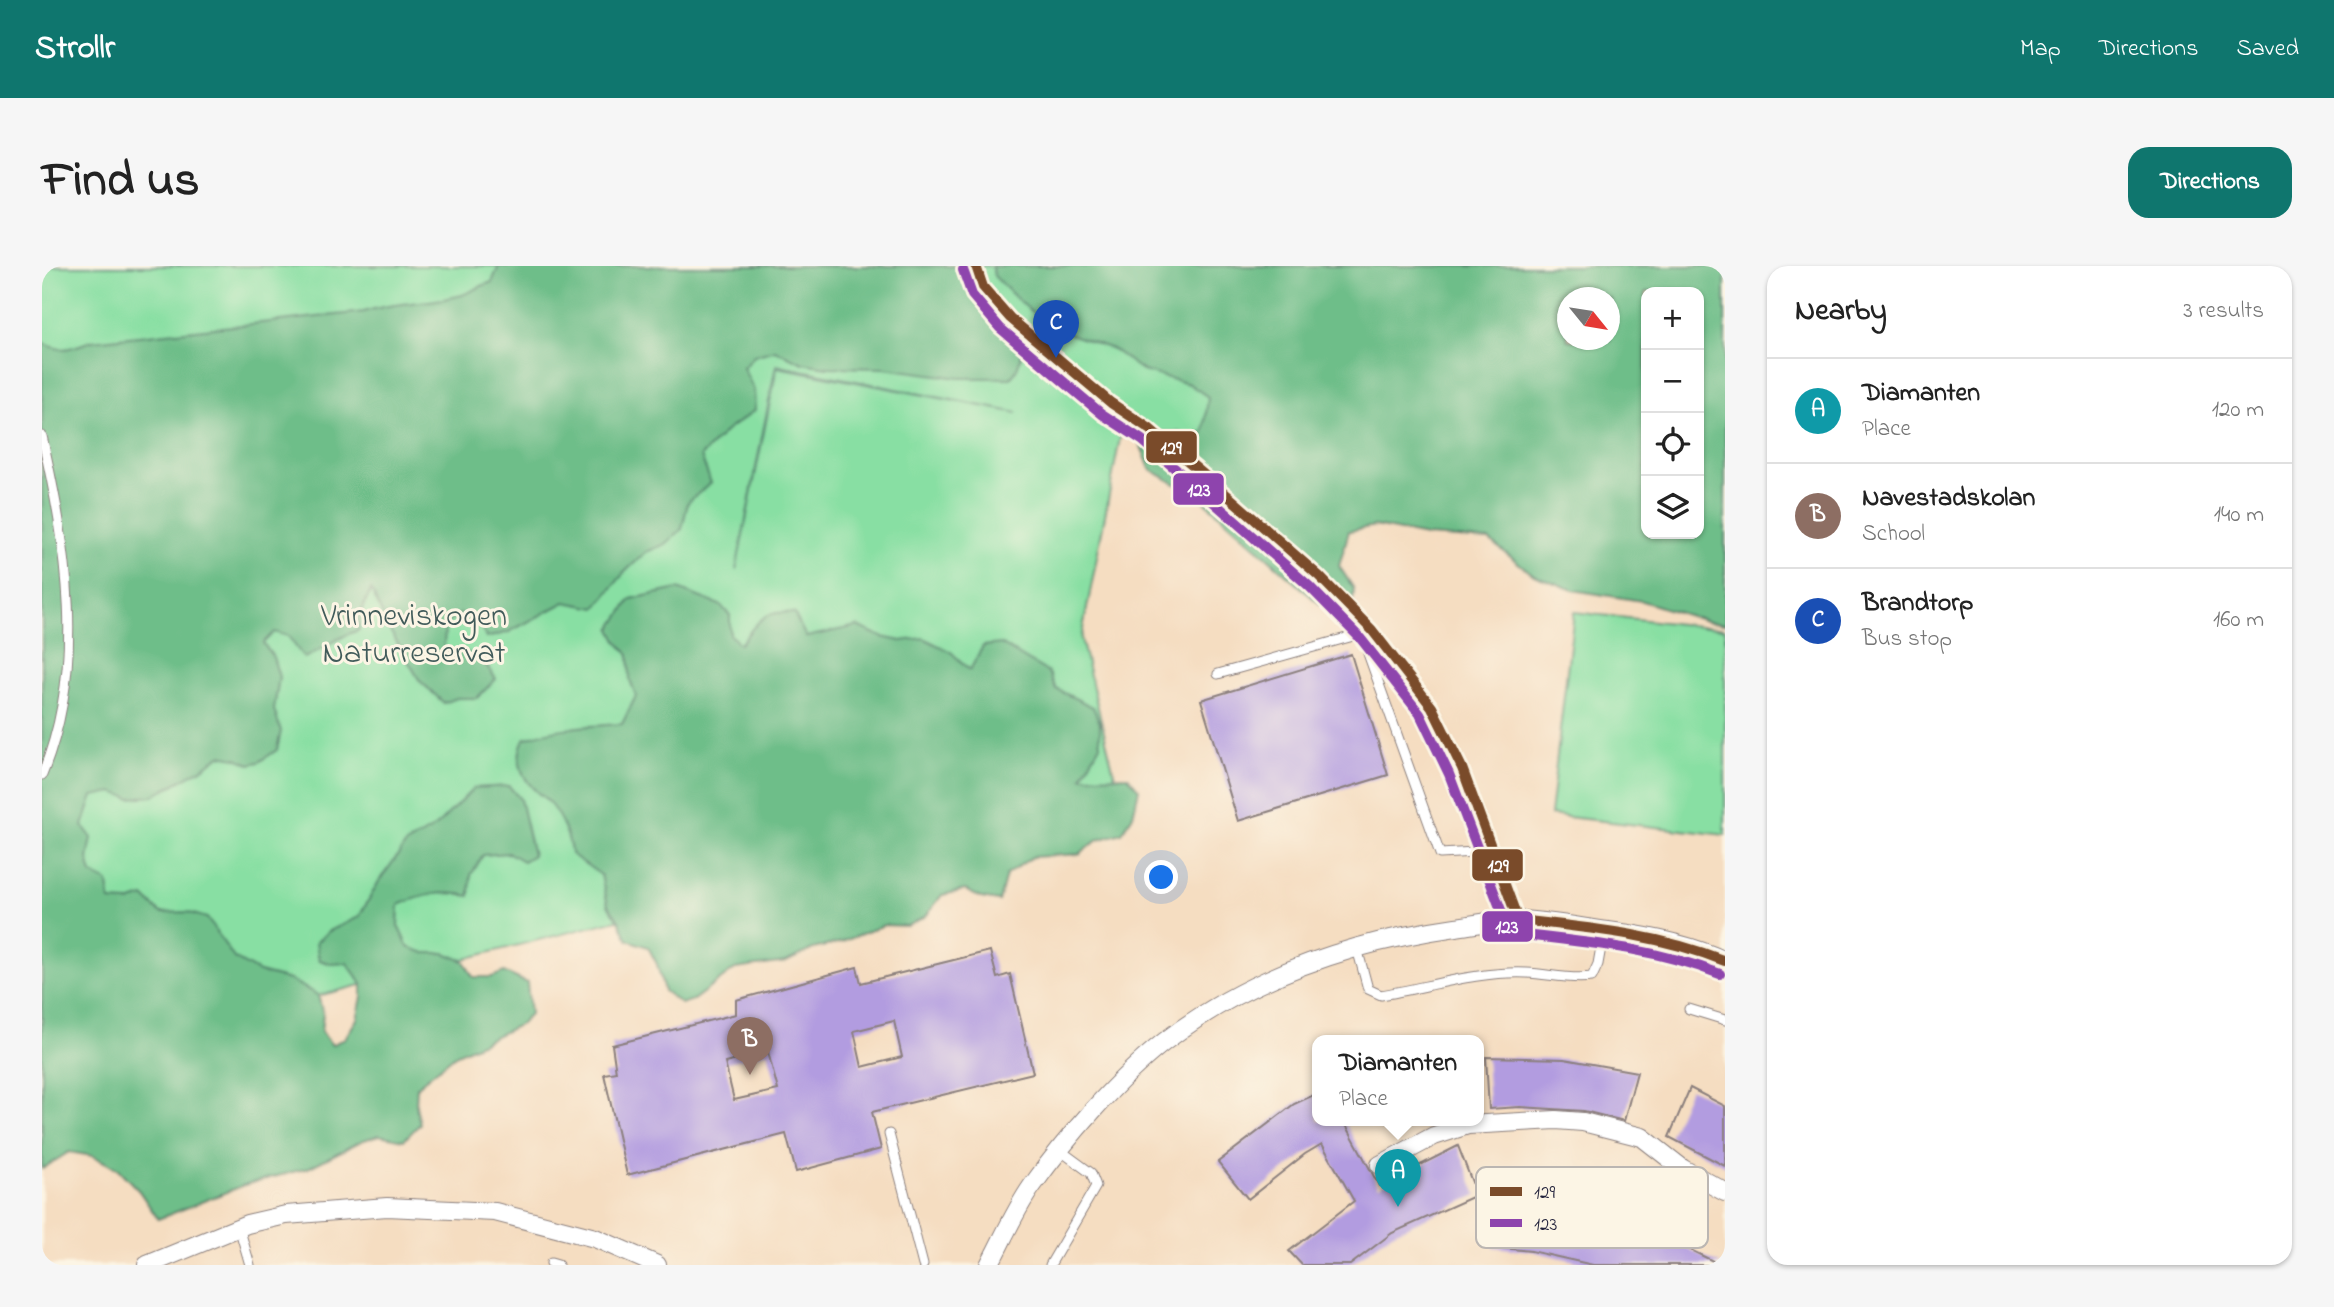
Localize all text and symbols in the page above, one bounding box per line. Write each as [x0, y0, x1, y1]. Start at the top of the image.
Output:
text: Strollr [35, 25, 115, 73]
text: Map [2020, 32, 2061, 67]
text: Directions [2099, 32, 2198, 67]
text: Saved [2236, 32, 2299, 67]
text: Find us [42, 146, 199, 218]
button: Directions [2128, 147, 2292, 218]
north arrow [1557, 287, 1620, 350]
map controls [1641, 287, 1704, 539]
button: + [1641, 287, 1704, 350]
text: Nearby [1795, 290, 1887, 334]
text: 3 results [2183, 295, 2264, 328]
pin: C [1033, 300, 1079, 358]
button: − [1641, 350, 1704, 413]
text: Diamanten [1862, 375, 1980, 413]
text: A [1811, 394, 1825, 427]
text: 120 m [2212, 394, 2264, 427]
button: locate [1641, 413, 1704, 476]
text: Place [1862, 413, 1911, 446]
line badge: 129 [1145, 430, 1198, 464]
text: 129 [1160, 436, 1182, 463]
line badge: 123 [1172, 472, 1225, 506]
button: layers [1641, 476, 1704, 539]
text: 123 [1187, 478, 1211, 505]
text: Navestadskolan [1862, 480, 2035, 518]
text: B [1810, 499, 1826, 532]
text: 140 m [2214, 499, 2264, 532]
text: School [1862, 518, 1925, 551]
text: Brandtorp [1862, 585, 1974, 623]
park label: Vrinneviskogen Naturreservat [320, 594, 507, 678]
text: C [1812, 604, 1824, 637]
text: 160 m [2213, 604, 2264, 637]
text: Bus stop [1862, 623, 1952, 656]
line badge: 129 [1471, 848, 1524, 882]
text: 129 [1487, 854, 1509, 881]
your location [1144, 860, 1178, 894]
line badge: 123 [1481, 910, 1534, 943]
text: 123 [1495, 915, 1519, 942]
pin: B [727, 1017, 773, 1075]
popup [1312, 1035, 1484, 1126]
text: Diamanten [1339, 1045, 1457, 1083]
text: Place [1339, 1083, 1388, 1116]
pin: A [1375, 1149, 1421, 1207]
legend [1476, 1167, 1708, 1248]
text: 129 [1534, 1180, 1555, 1207]
text: 123 [1534, 1212, 1557, 1239]

